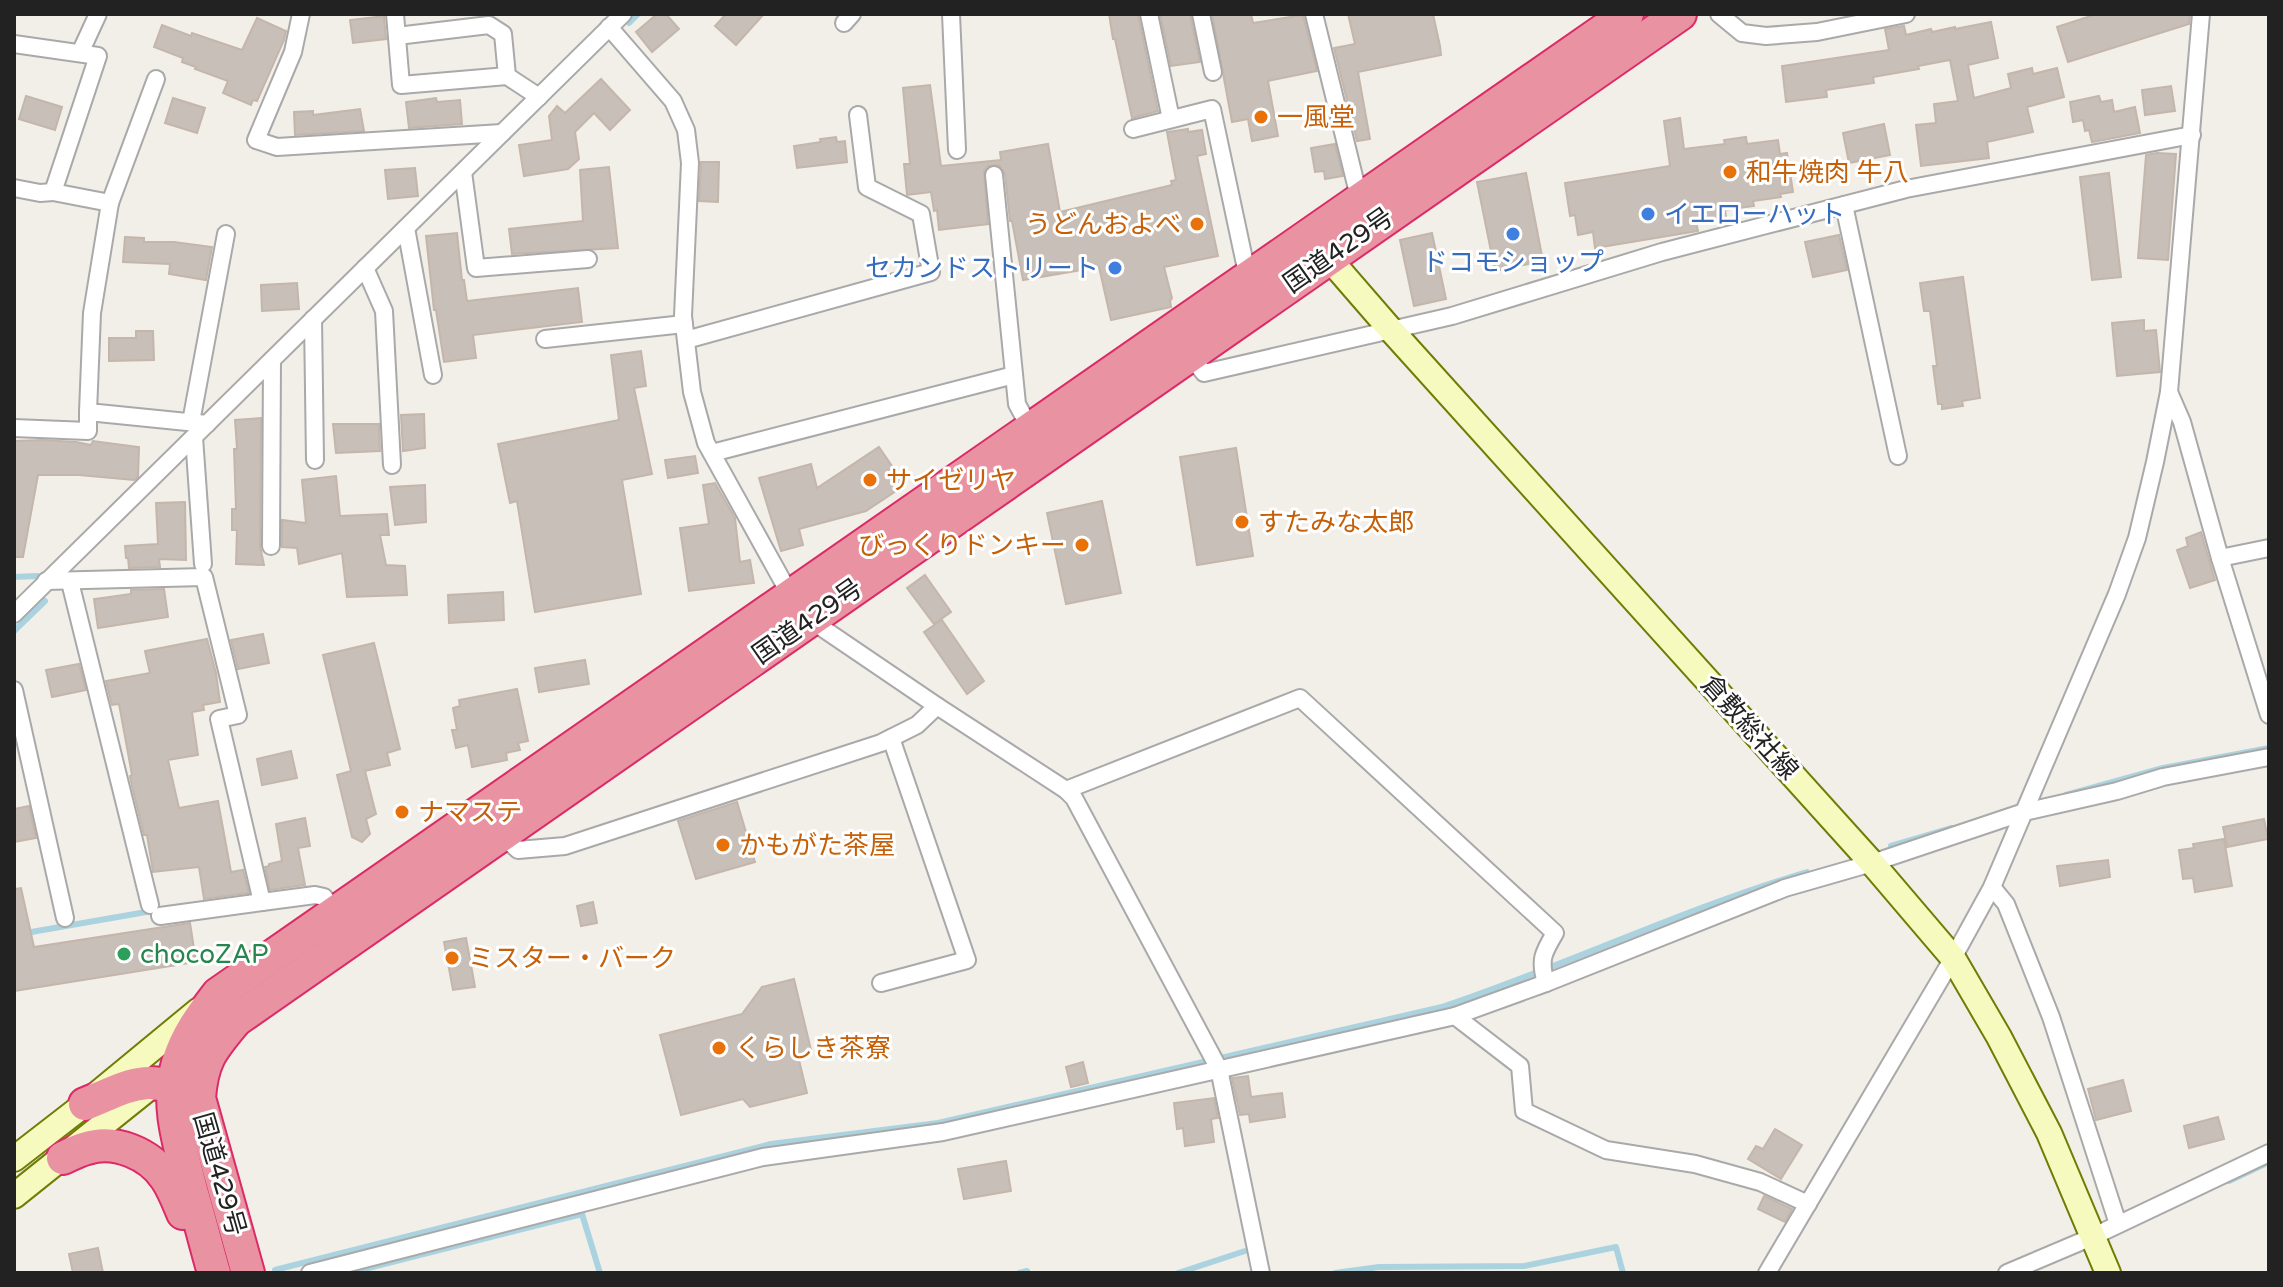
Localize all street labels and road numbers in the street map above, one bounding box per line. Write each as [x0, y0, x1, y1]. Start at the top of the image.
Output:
street label: 国道429号 [1277, 201, 1399, 300]
street label: 国道429号 [746, 572, 868, 671]
street label: 倉敷総社線 [1695, 669, 1805, 786]
street label: 国道429号 [187, 1109, 252, 1239]

